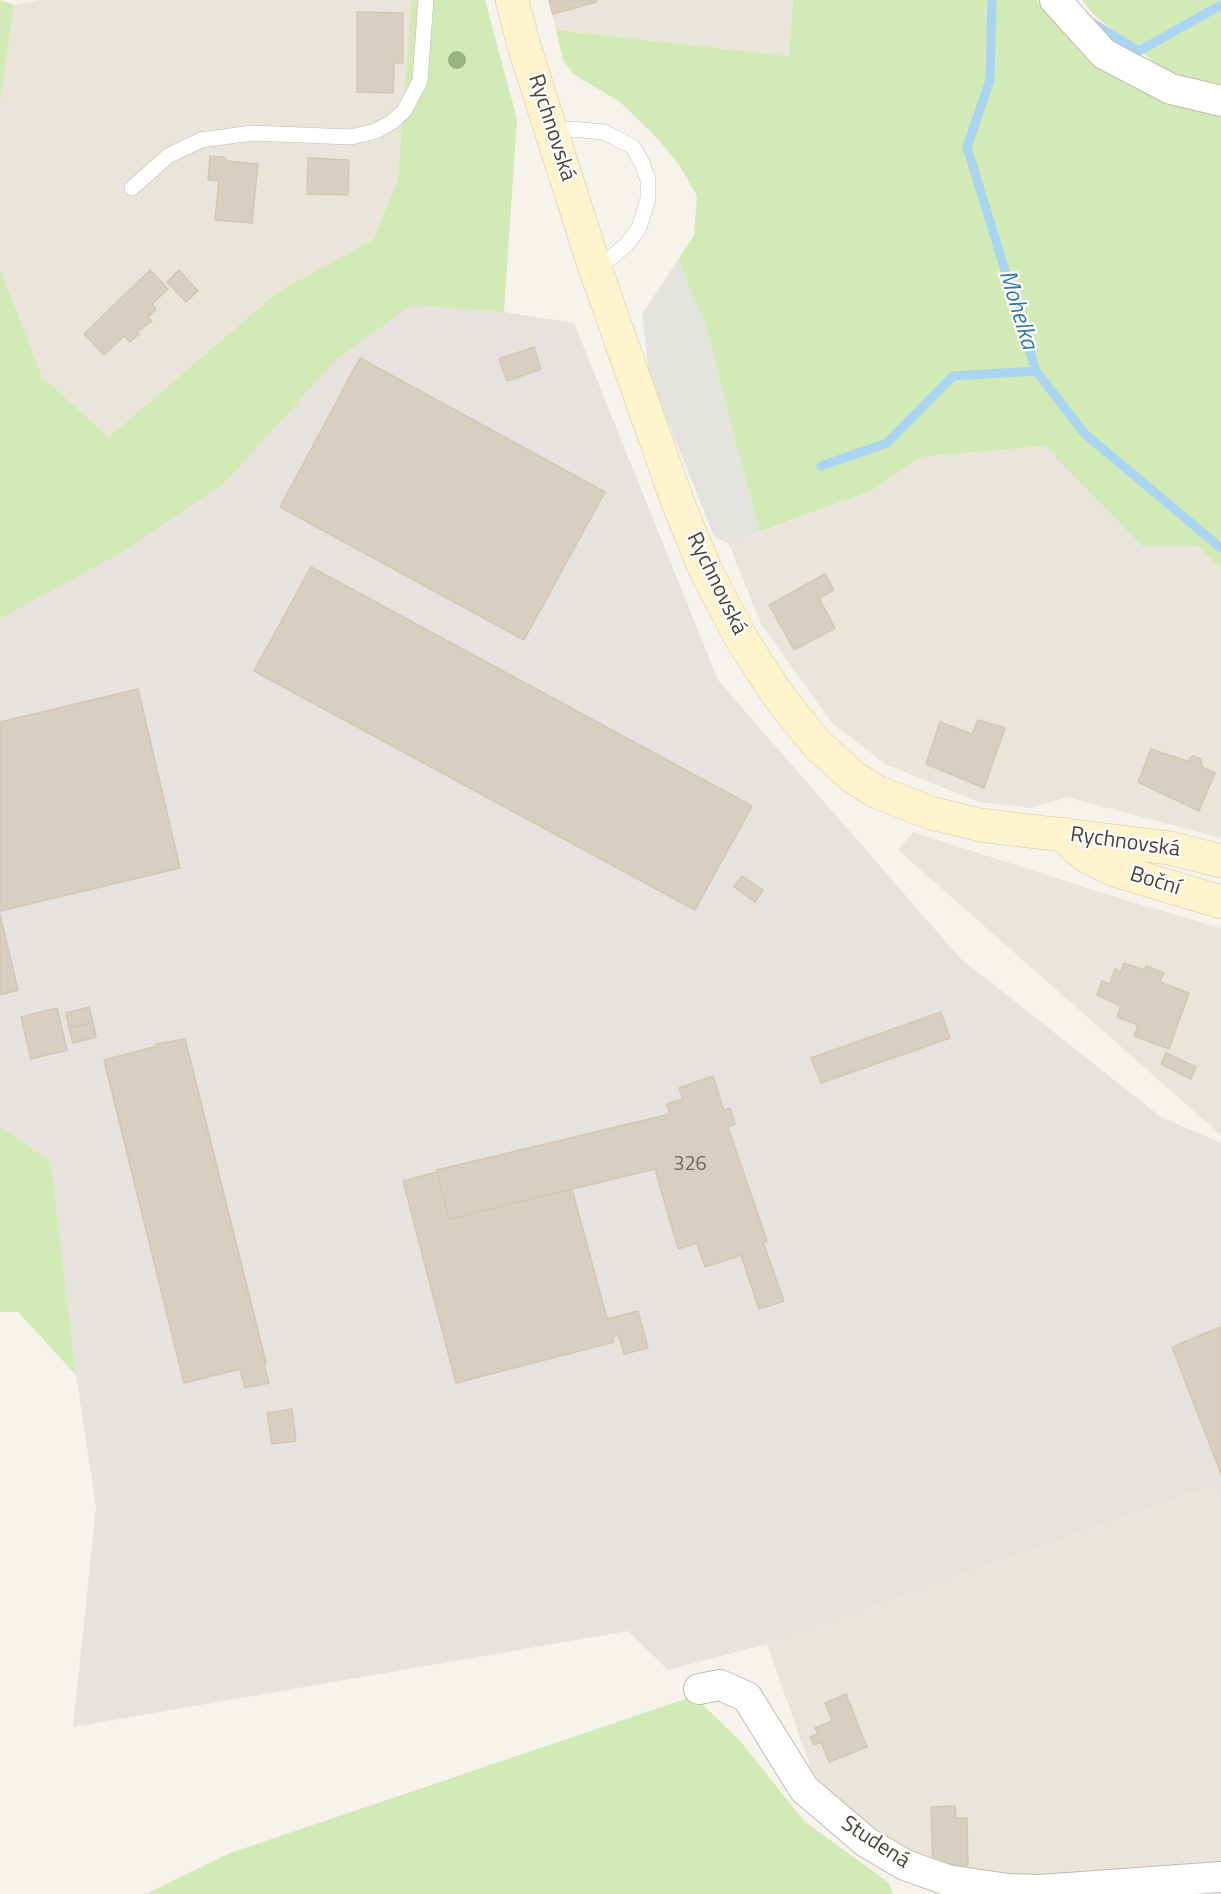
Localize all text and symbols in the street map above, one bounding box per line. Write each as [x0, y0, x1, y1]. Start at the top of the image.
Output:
street label: Rychnovská [521, 71, 581, 185]
water label: Mohelka [991, 267, 1043, 353]
street label: Rychnovská [680, 528, 752, 640]
street label: Rychnovská [1068, 822, 1182, 864]
street label: Boční [1127, 862, 1183, 902]
house number: 326 [673, 1153, 707, 1177]
street label: Studená [836, 1811, 914, 1875]

